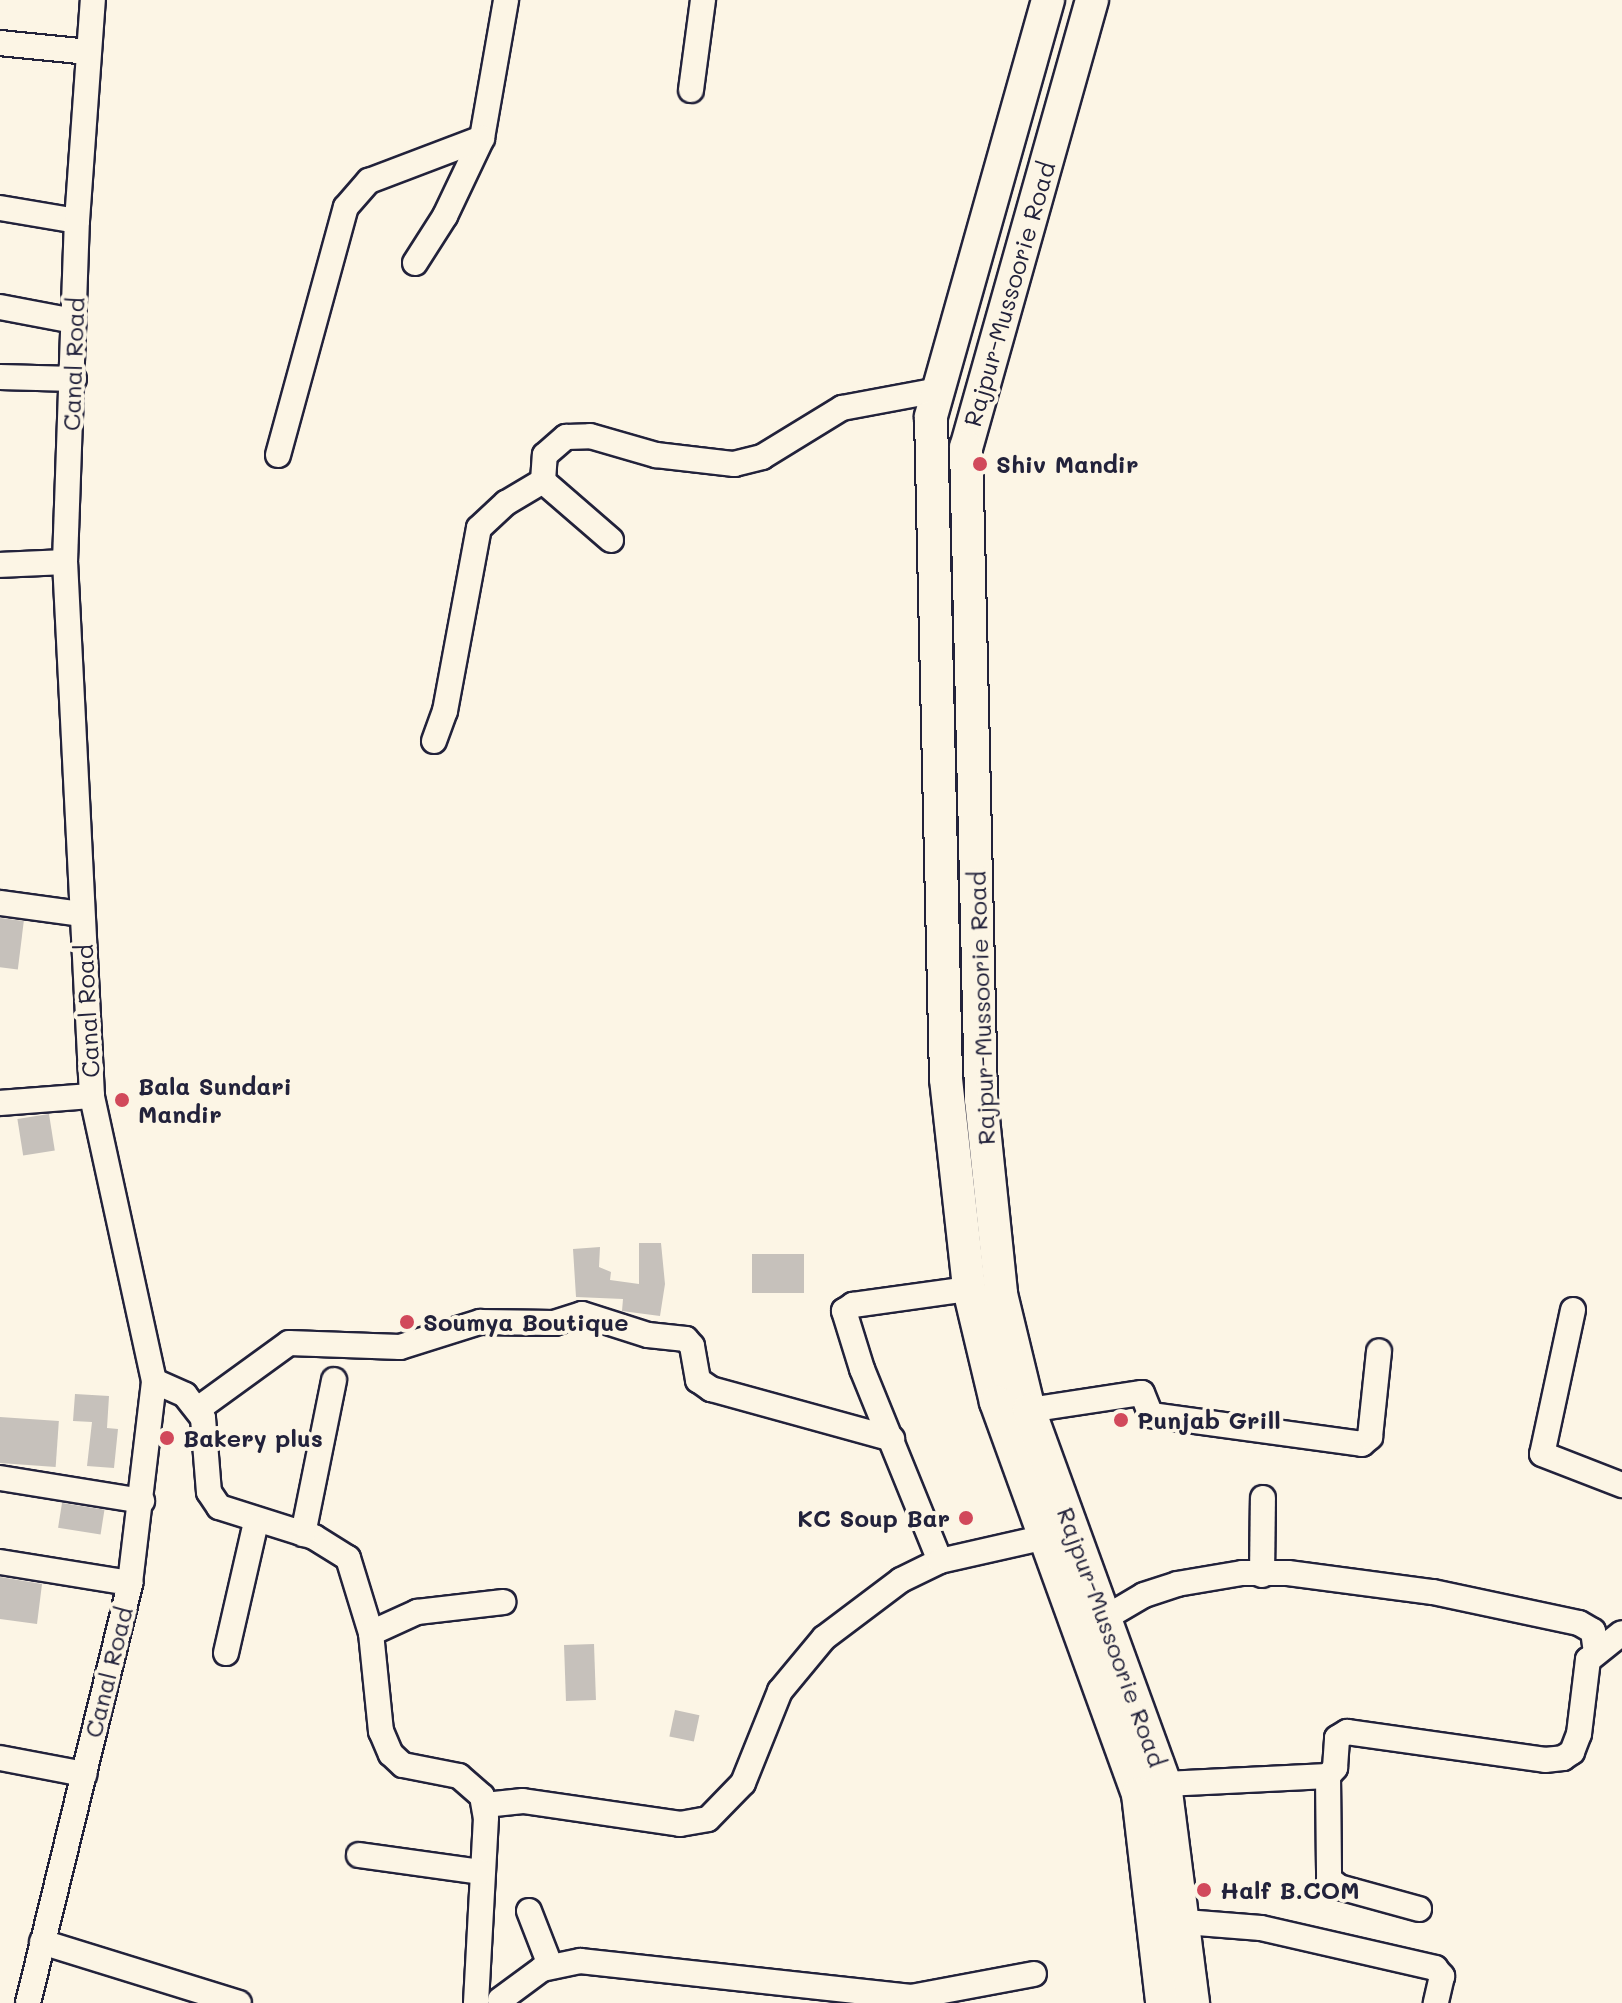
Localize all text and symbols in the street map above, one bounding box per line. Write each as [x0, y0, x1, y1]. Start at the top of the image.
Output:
street label: Rajpur-Mussoorie Road [957, 158, 1061, 430]
street label: Canal Road [56, 297, 90, 431]
place label: Shiv Mandir [996, 450, 1138, 478]
marker: Shiv Mandir [971, 455, 989, 473]
street label: Rajpur-Mussoorie Road [962, 870, 1000, 1146]
street label: Canal Road [69, 943, 105, 1079]
place label: Bala Sundari Mandir [138, 1072, 292, 1128]
marker: Bala Sundari Mandir [113, 1091, 131, 1109]
place label: Soumya Boutique [423, 1308, 629, 1336]
marker: Soumya Boutique [398, 1313, 416, 1331]
place label: Punjab Grill [1137, 1406, 1281, 1434]
marker: Punjab Grill [1112, 1411, 1130, 1429]
place label: Bakery plus [183, 1424, 323, 1452]
marker: Bakery plus [158, 1429, 176, 1447]
street label: Rajpur-Mussoorie Road [1052, 1503, 1172, 1771]
place label: KC Soup Bar [797, 1504, 950, 1532]
marker: KC Soup Bar [957, 1509, 975, 1527]
street label: Canal Road [78, 1604, 138, 1740]
place label: Half B.COM [1220, 1876, 1360, 1904]
marker: Half B.COM [1195, 1881, 1213, 1899]

